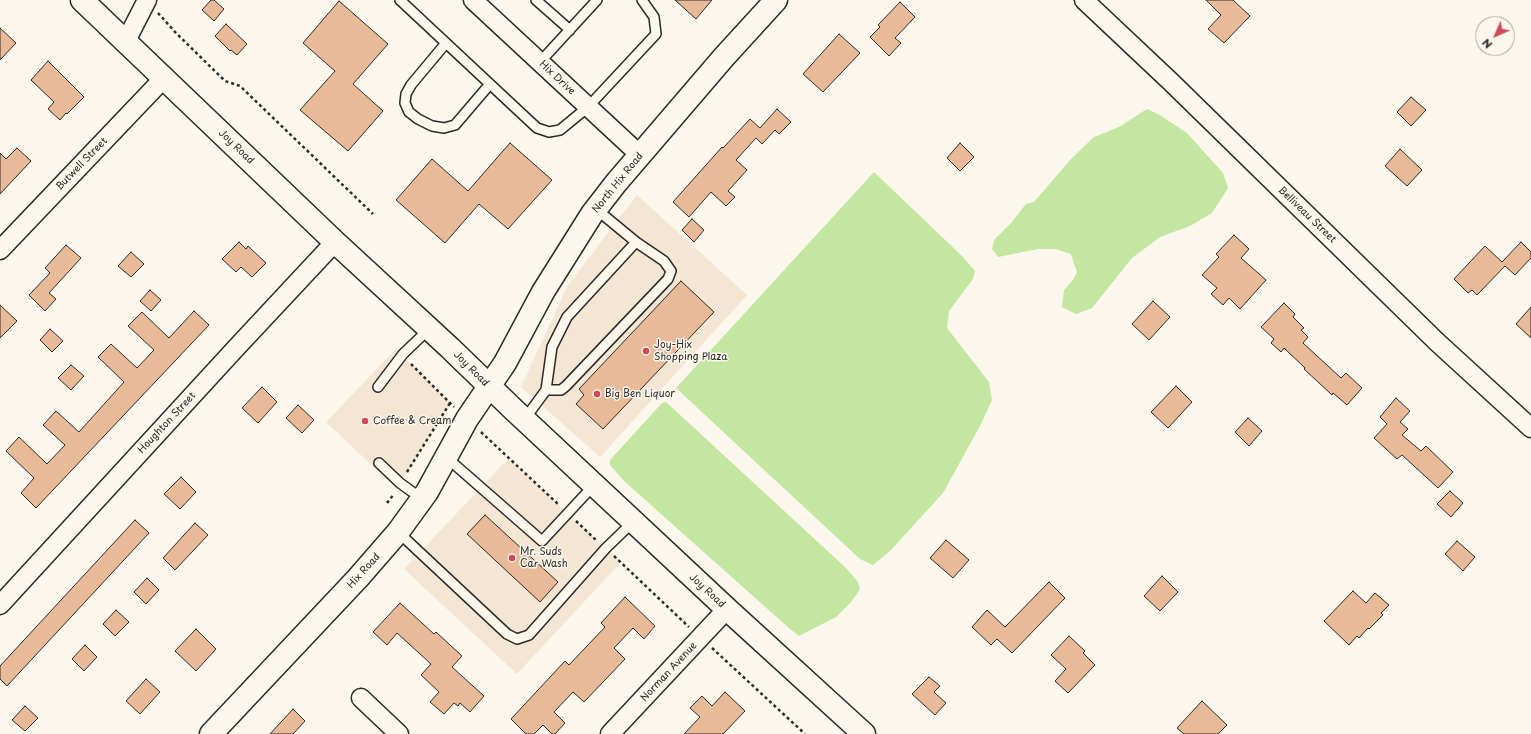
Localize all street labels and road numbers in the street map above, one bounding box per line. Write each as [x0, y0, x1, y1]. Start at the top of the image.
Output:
street label: Hix Drive [537, 58, 577, 98]
street label: Joy Road [216, 127, 256, 167]
street label: Butwell Street [54, 135, 110, 193]
street label: North Hix Road [590, 150, 646, 216]
street label: Belliveau Street [1275, 184, 1339, 246]
street label: Joy Road [451, 349, 491, 389]
street label: Houghton Street [135, 390, 199, 456]
street label: Hix Road [345, 551, 383, 591]
street label: Joy Road [686, 571, 728, 611]
street label: Norman Avenue [638, 640, 700, 704]

